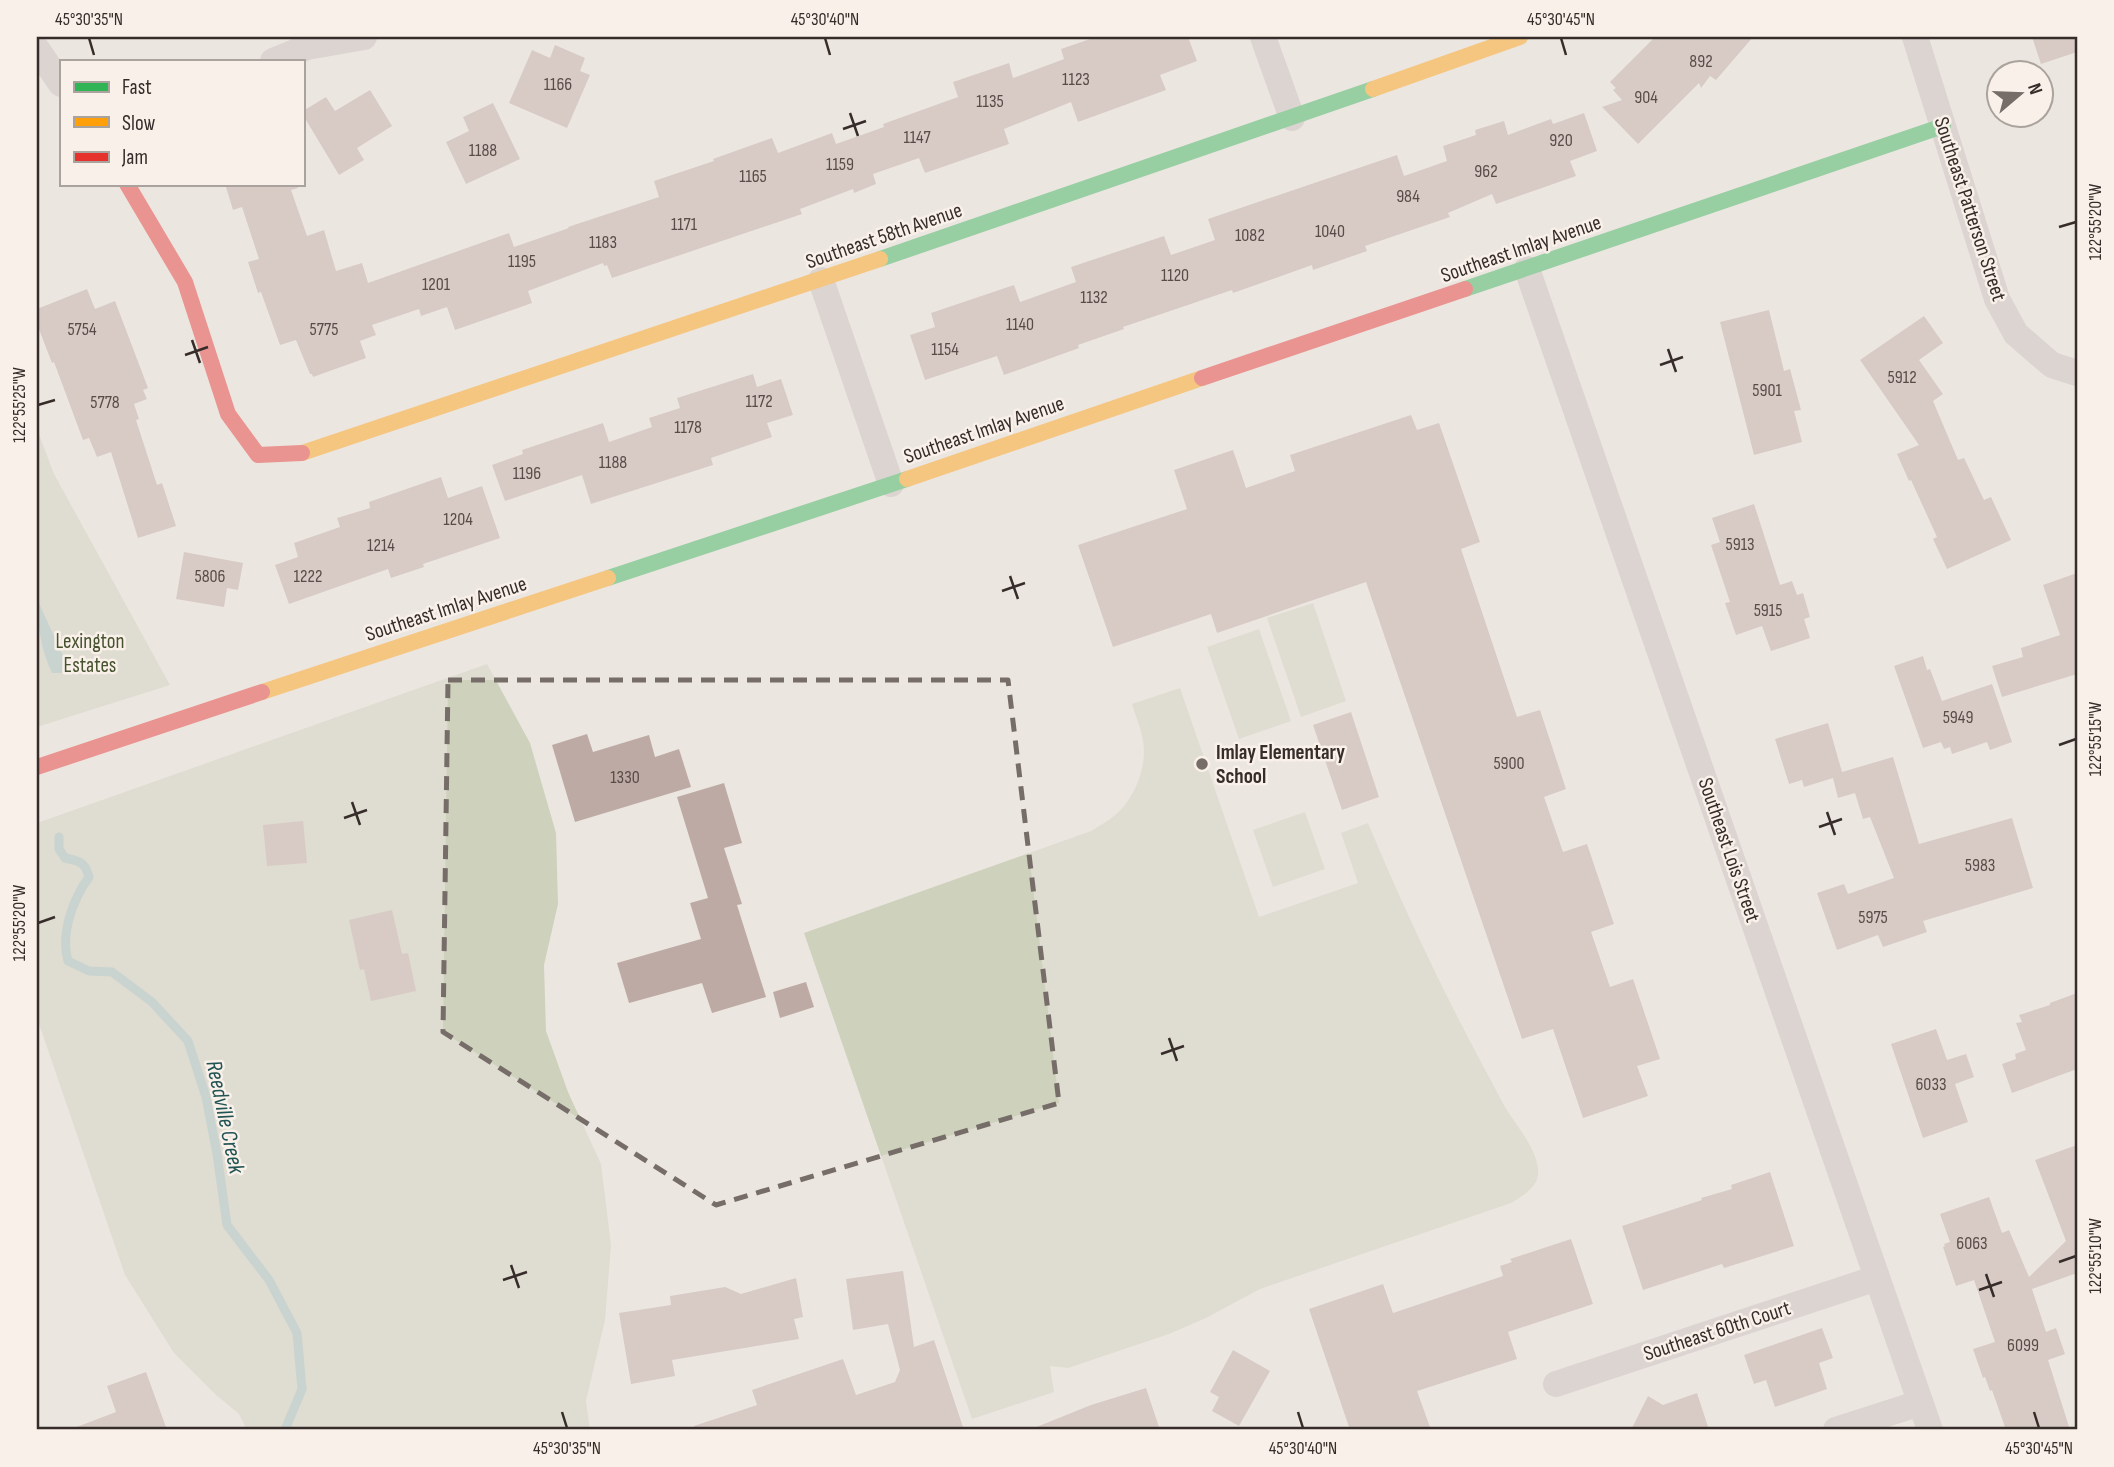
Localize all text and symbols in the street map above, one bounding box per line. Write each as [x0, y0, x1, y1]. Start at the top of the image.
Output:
text: 45°30'35"N [55, 9, 123, 30]
text: 45°30'40"N [791, 9, 859, 30]
text: 45°30'45"N [1527, 9, 1595, 30]
house number: 892 [1689, 51, 1713, 72]
legend [60, 60, 304, 186]
north arrow [1984, 60, 2054, 130]
house number: 1123 [1062, 69, 1090, 90]
house number: 1166 [544, 74, 572, 95]
text: Fast [122, 75, 152, 100]
text: N [2022, 80, 2047, 97]
house number: 904 [1634, 87, 1658, 108]
house number: 1135 [976, 91, 1004, 112]
text: Slow [122, 111, 156, 136]
street label: Southeast Patterson Street [1928, 114, 2012, 304]
house number: 1147 [903, 127, 931, 148]
house number: 920 [1549, 130, 1573, 151]
house number: 1188 [469, 140, 497, 161]
text: Jam [121, 145, 148, 170]
house number: 1159 [826, 154, 854, 175]
house number: 962 [1474, 161, 1498, 182]
house number: 1165 [739, 166, 767, 187]
text: 122°55'20"W [2085, 184, 2106, 260]
house number: 984 [1396, 186, 1420, 207]
street label: Southeast 58th Avenue [803, 198, 965, 274]
street label: Southeast Imlay Avenue [1437, 210, 1605, 288]
house number: 1171 [671, 214, 698, 235]
house number: 1040 [1315, 221, 1345, 242]
house number: 1082 [1235, 225, 1265, 246]
house number: 1183 [589, 232, 617, 253]
house number: 1195 [508, 251, 536, 272]
house number: 1120 [1161, 265, 1189, 286]
house number: 1201 [422, 274, 451, 295]
house number: 1132 [1080, 287, 1108, 308]
house number: 1140 [1006, 314, 1034, 335]
house number: 5754 [67, 319, 97, 340]
house number: 5775 [310, 319, 338, 340]
house number: 1154 [931, 339, 959, 360]
text: 122°55'25"W [9, 367, 30, 443]
house number: 5912 [1887, 367, 1917, 388]
house number: 5901 [1752, 380, 1782, 401]
house number: 1172 [745, 391, 773, 412]
street label: Southeast Imlay Avenue [900, 391, 1068, 469]
house number: 5778 [90, 392, 120, 413]
house number: 1178 [674, 417, 702, 438]
house number: 1188 [599, 452, 627, 473]
house number: 1196 [513, 463, 541, 484]
house number: 1204 [443, 509, 473, 530]
house number: 5913 [1725, 534, 1755, 555]
house number: 1214 [367, 535, 395, 556]
house number: 5806 [194, 566, 226, 587]
house number: 1222 [294, 566, 322, 587]
street label: Southeast Imlay Avenue [362, 571, 530, 647]
house number: 5915 [1754, 600, 1782, 621]
park label: Lexington Estates [56, 629, 124, 678]
text: 122°55'15"W [2085, 701, 2106, 776]
house number: 5949 [1943, 707, 1973, 728]
place label: Imlay Elementary School [1216, 740, 1345, 789]
house number: 5900 [1493, 753, 1525, 774]
marker: Imlay Elementary School [1194, 756, 1210, 772]
house number: 1330 [610, 767, 640, 788]
street label: Southeast Lois Street [1693, 775, 1765, 925]
house number: 5983 [1965, 855, 1995, 876]
text: 122°55'20"W [9, 885, 30, 961]
house number: 5975 [1858, 907, 1888, 928]
water label: Reedville Creek [199, 1058, 251, 1177]
house number: 6033 [1915, 1074, 1947, 1095]
text: 122°55'10"W [2085, 1218, 2106, 1294]
house number: 6063 [1956, 1233, 1988, 1254]
street label: Southeast 60th Court [1640, 1295, 1794, 1367]
house number: 6099 [2007, 1335, 2039, 1356]
text: 45°30'35"N [533, 1438, 601, 1459]
text: 45°30'40"N [1269, 1438, 1337, 1459]
text: 45°30'45"N [2005, 1438, 2073, 1459]

